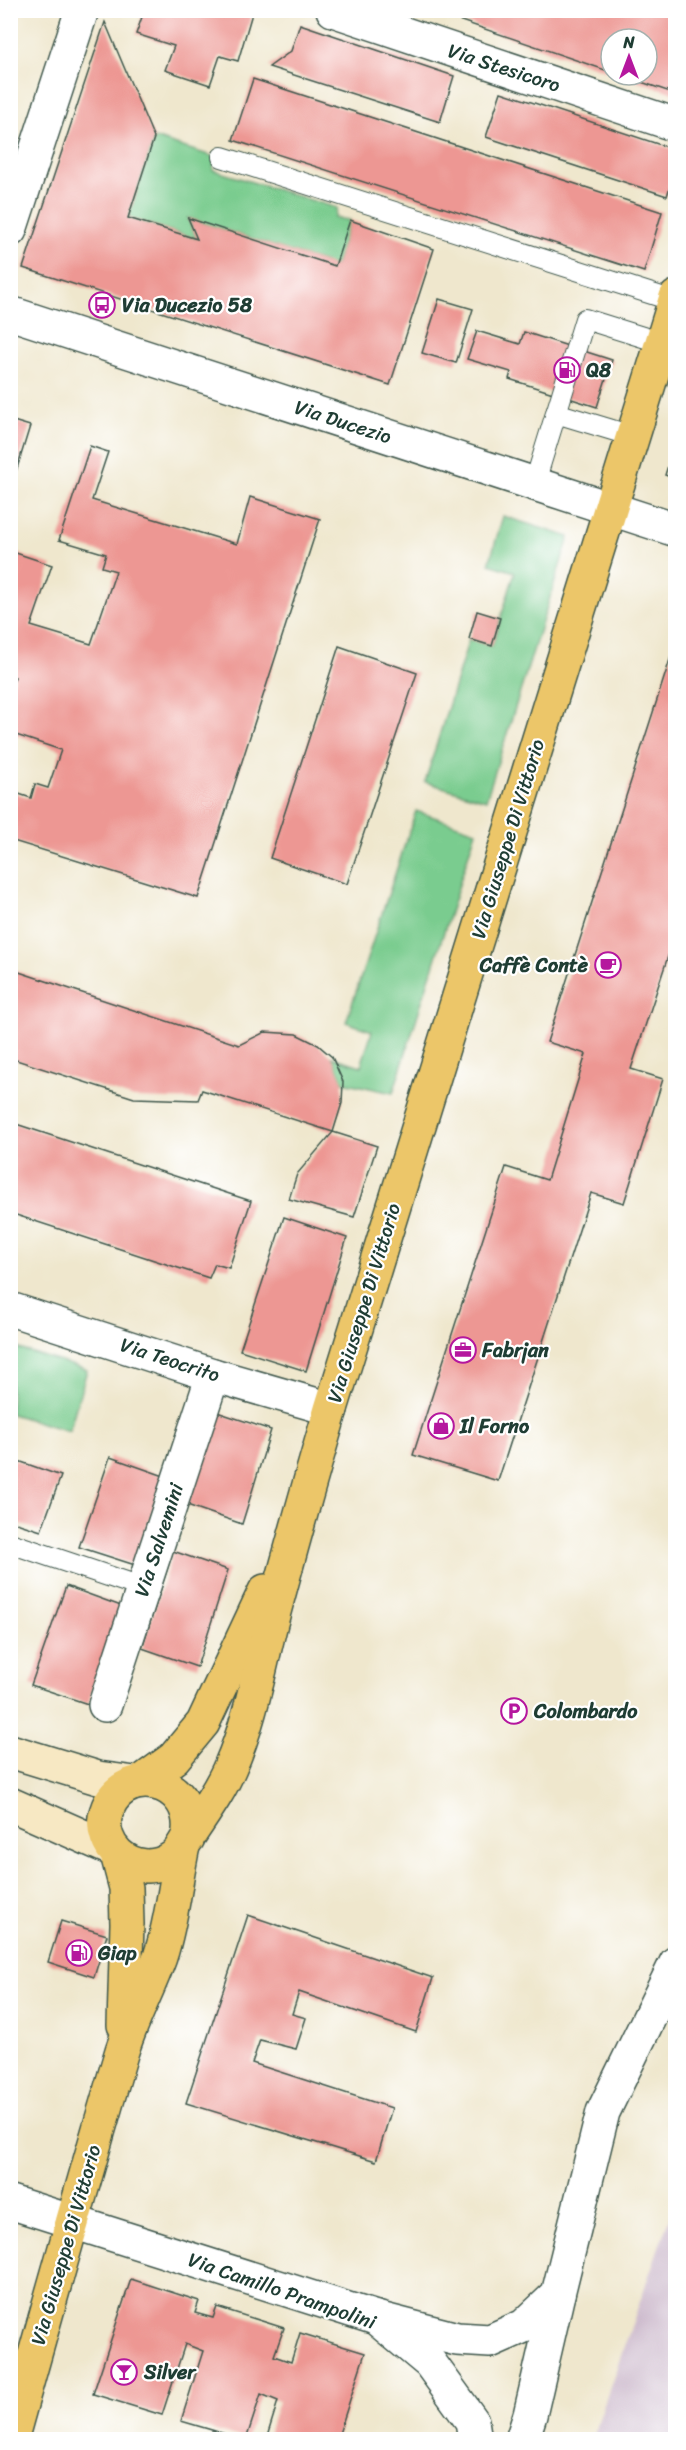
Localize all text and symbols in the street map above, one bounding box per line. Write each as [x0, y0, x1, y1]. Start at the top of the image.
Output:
north arrow [599, 27, 659, 87]
text: N [622, 28, 635, 57]
street label: Via Stesicoro [443, 33, 565, 103]
place label: Via Ducezio 58 [122, 288, 253, 323]
bus stop icon: Via Ducezio 58 [87, 290, 117, 320]
place label: Q8 [586, 353, 612, 388]
fuel station icon: Q8 [552, 355, 582, 385]
street label: Via Ducezio [290, 390, 396, 454]
street label: Via Giuseppe Di Vittorio [461, 735, 555, 943]
place label: Caffè Contè [479, 948, 589, 983]
cafe icon: Caffè Contè [593, 950, 623, 980]
street label: Via Giuseppe Di Vittorio [317, 1199, 411, 1407]
street label: Via Teocrito [116, 1327, 224, 1393]
place label: Fabrjan [481, 1333, 549, 1368]
office icon: Fabrjan [448, 1335, 478, 1365]
place label: Il Forno [459, 1409, 530, 1444]
shop icon: Il Forno [426, 1411, 456, 1441]
street label: Via Salvemini [124, 1478, 194, 1601]
place label: Colombardo [533, 1694, 638, 1729]
parking icon: Colombardo [499, 1696, 529, 1726]
place label: Giap [97, 1936, 137, 1971]
fuel station icon: Giap [64, 1938, 94, 1968]
street label: Via Giuseppe Di Vittorio [21, 2141, 111, 2349]
street label: Via Camillo Prampolini [183, 2242, 381, 2340]
place label: Silver [143, 2355, 197, 2390]
bar icon: Silver [109, 2357, 139, 2387]

